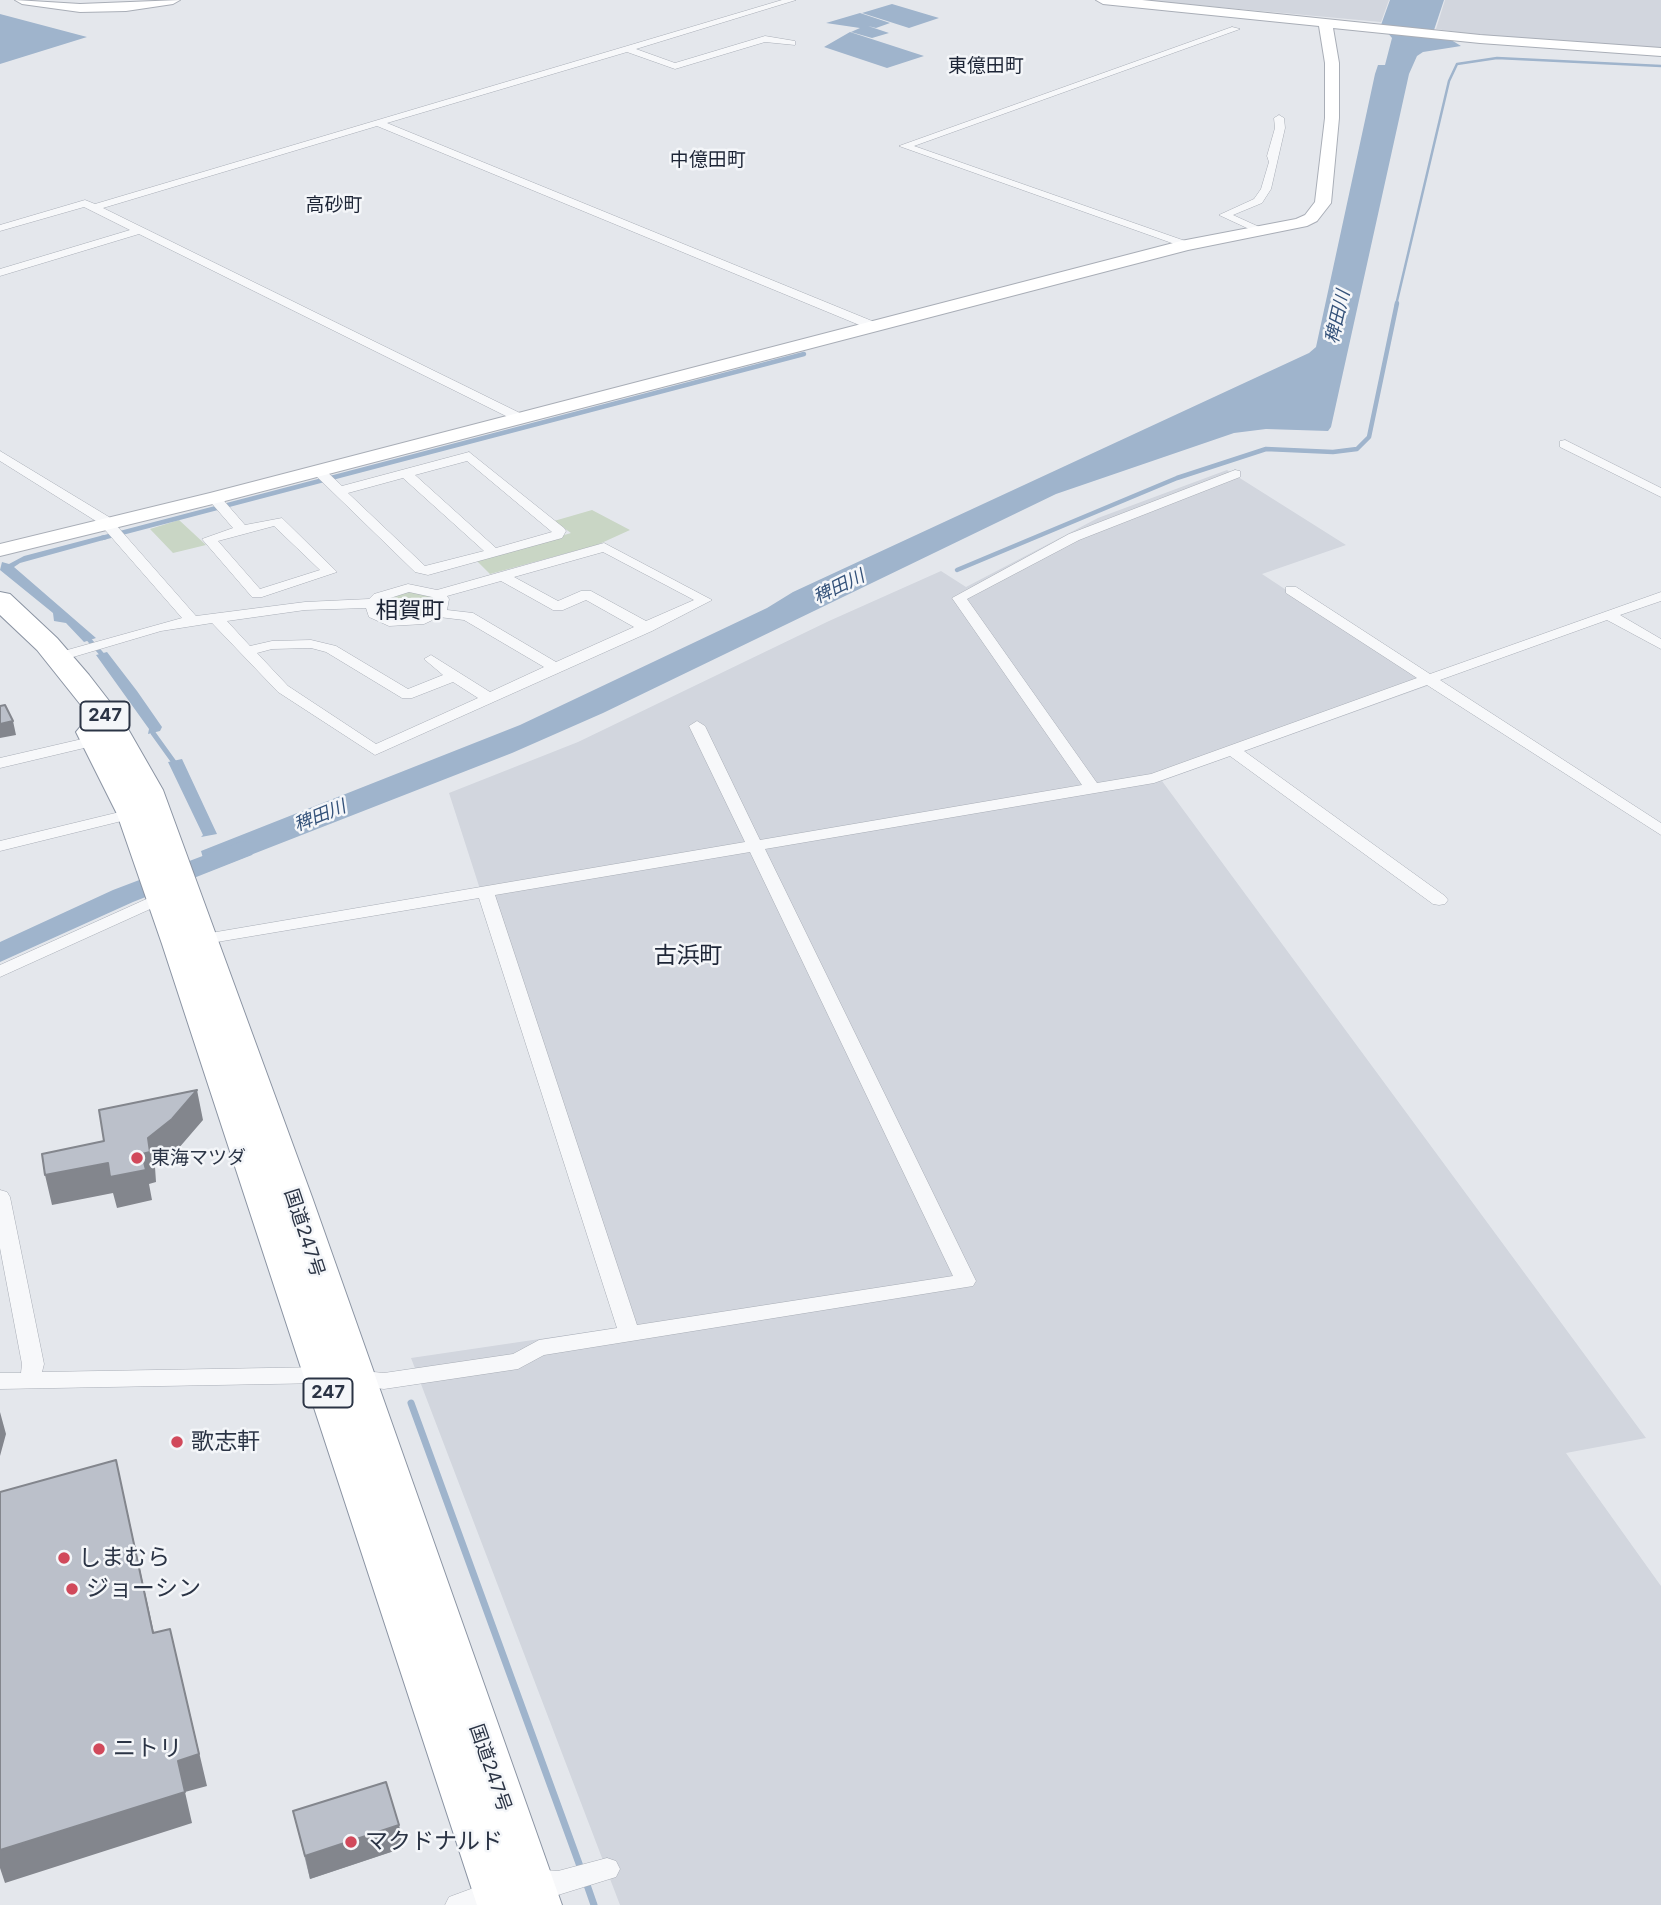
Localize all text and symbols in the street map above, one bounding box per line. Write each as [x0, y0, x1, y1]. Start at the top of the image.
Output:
district label: 東億田町 [948, 55, 1024, 77]
district label: 中億田町 [670, 149, 746, 171]
district label: 高砂町 [306, 194, 362, 216]
water label: 稗田川 [1321, 288, 1355, 346]
water label: 稗田川 [810, 565, 868, 609]
district label: 相賀町 [376, 597, 444, 625]
road number: 247 [80, 702, 130, 730]
water label: 稗田川 [291, 796, 349, 836]
district label: 古浜町 [654, 942, 722, 970]
place label: 東海マツダ [151, 1147, 246, 1169]
marker: 東海マツダ [129, 1150, 145, 1166]
street label: 国道247号 [279, 1186, 329, 1280]
road number: 247 [304, 1378, 352, 1408]
place label: 歌志軒 [191, 1428, 260, 1456]
marker: 歌志軒 [169, 1434, 185, 1450]
place label: しまむら [78, 1544, 170, 1572]
marker: しまむら [56, 1550, 72, 1566]
place label: ジョーシン [86, 1575, 201, 1603]
marker: ジョーシン [64, 1581, 80, 1597]
street label: 国道247号 [464, 1721, 516, 1815]
place label: ニトリ [113, 1735, 182, 1763]
marker: ニトリ [91, 1741, 107, 1757]
place label: マクドナルド [365, 1828, 503, 1856]
marker: マクドナルド [343, 1834, 359, 1850]

